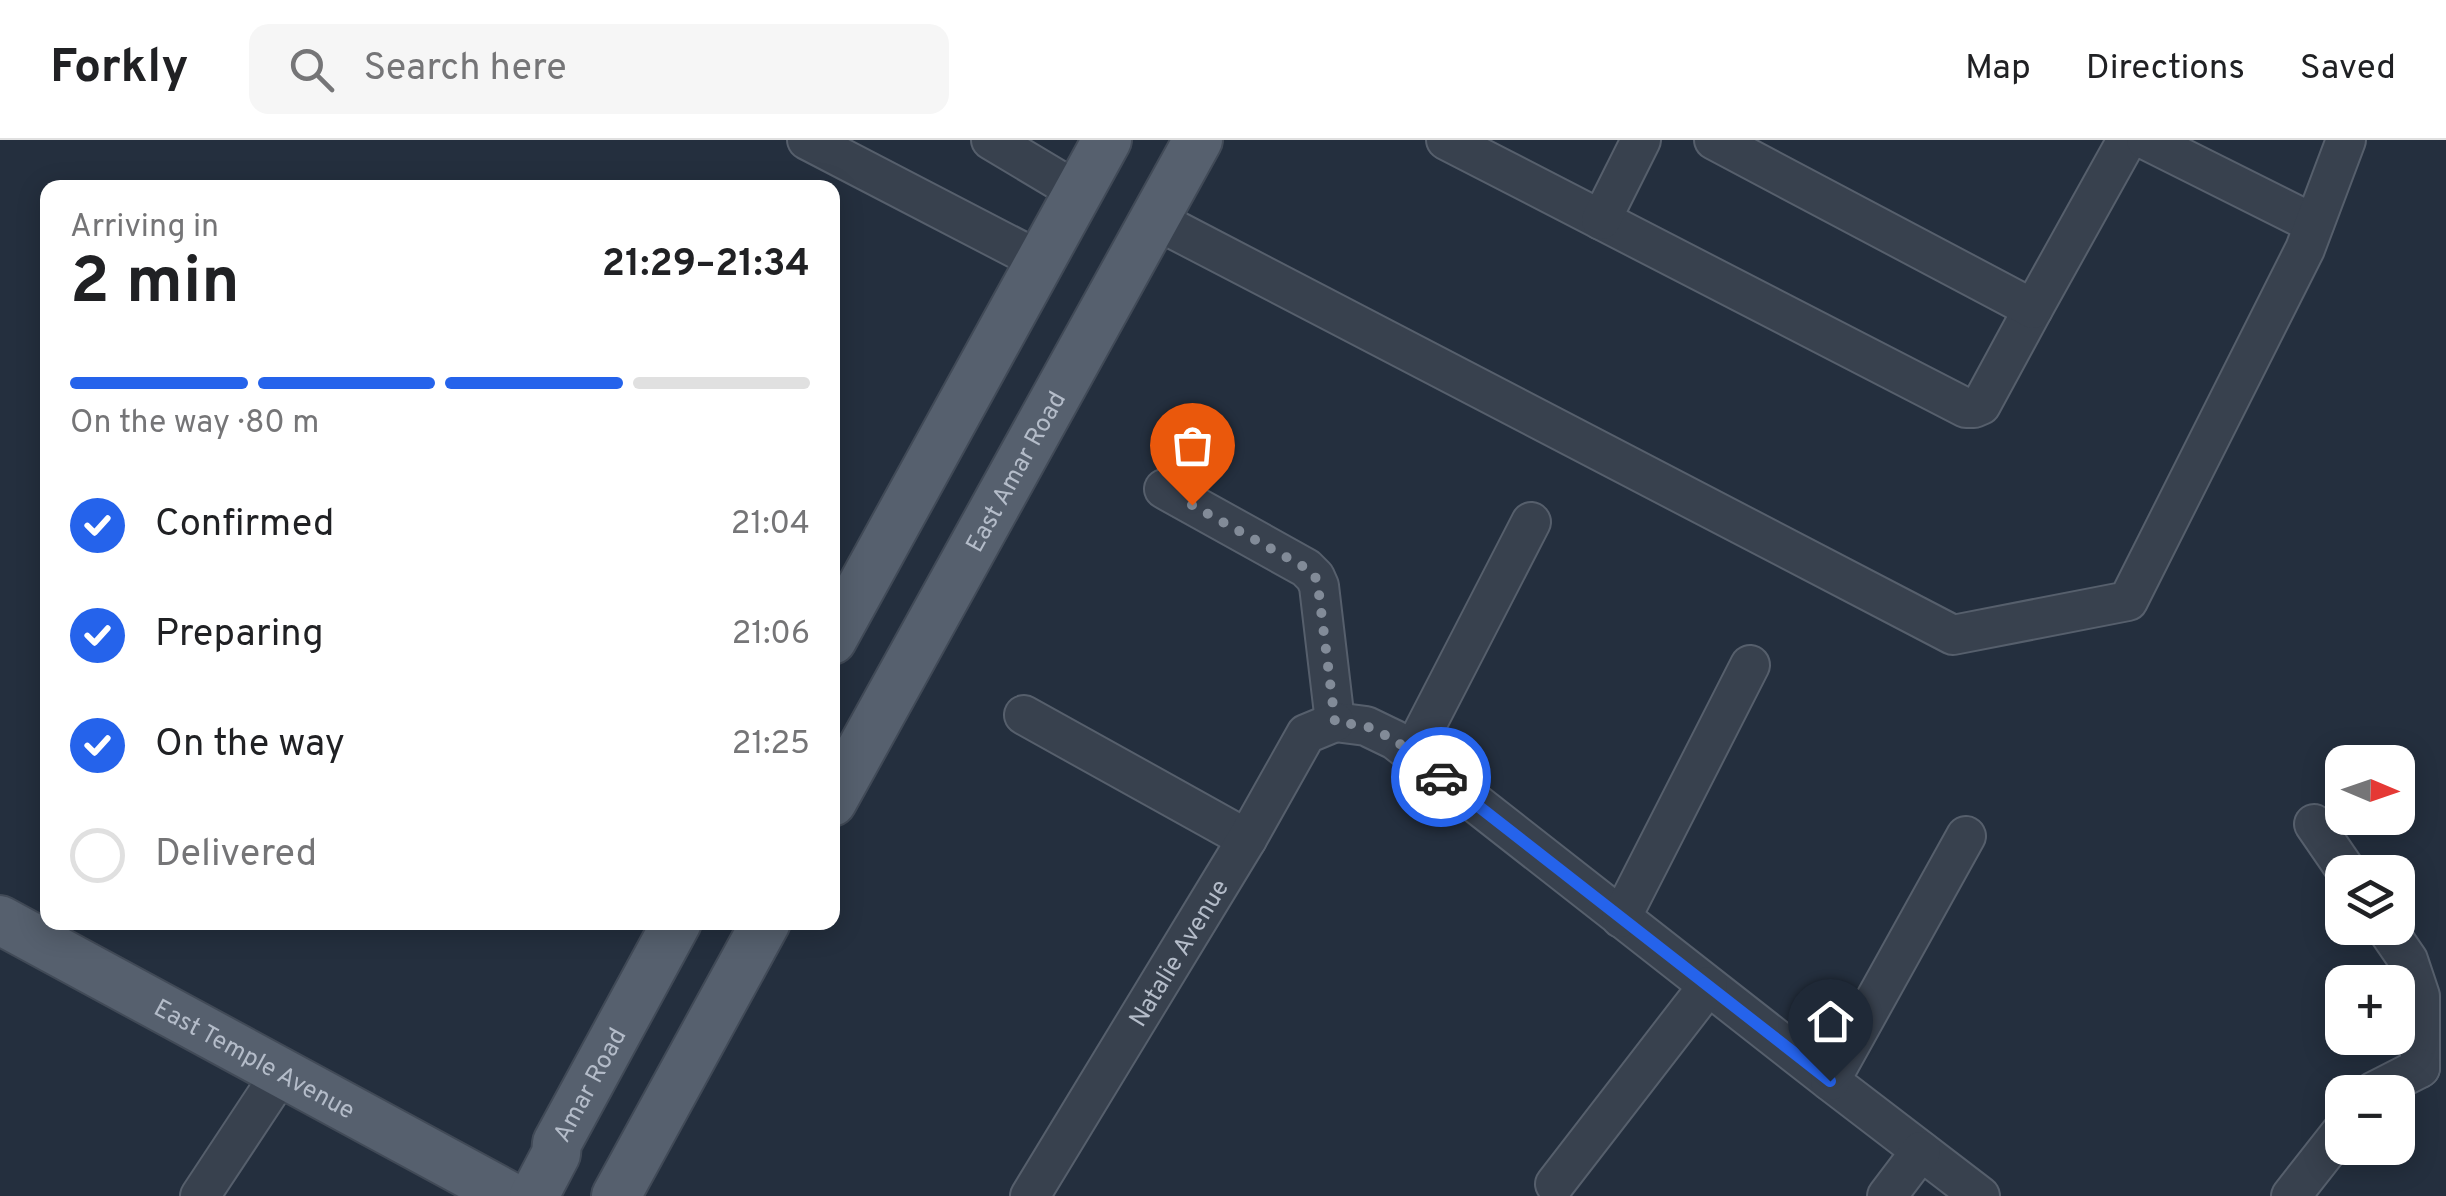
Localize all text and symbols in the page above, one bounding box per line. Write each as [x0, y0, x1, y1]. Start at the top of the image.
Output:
search box [249, 24, 949, 114]
text: Forkly [50, 39, 189, 99]
icon: search [284, 42, 339, 97]
text: Search here [364, 45, 567, 94]
text: Map [1965, 47, 2031, 91]
text: Directions [2086, 47, 2245, 91]
text: Saved [2300, 47, 2396, 91]
text: Arriving in [70, 208, 219, 248]
text: 21:29–21:34 [602, 241, 810, 290]
text: 2 min [70, 244, 240, 326]
street label: East Amar Road [960, 387, 1075, 559]
pin [1150, 403, 1235, 506]
text: On the way · 80 m [70, 404, 319, 444]
icon: bag [1165, 418, 1220, 473]
icon: check [70, 498, 125, 553]
text: Confirmed [155, 501, 334, 550]
text: 21:04 [731, 505, 810, 545]
icon: check [70, 608, 125, 663]
text: Preparing [155, 611, 324, 660]
text: 21:06 [732, 615, 810, 655]
icon: check [70, 718, 125, 773]
text: On the way [155, 721, 345, 770]
text: 21:25 [732, 725, 810, 765]
courier [1391, 727, 1491, 827]
north arrow [2325, 745, 2415, 835]
map controls [2325, 745, 2415, 1165]
icon: car [1414, 750, 1469, 805]
text: Delivered [155, 831, 317, 880]
button: layers [2325, 855, 2415, 945]
street label: Natalie Avenue [1124, 874, 1238, 1034]
button: + [2325, 965, 2415, 1055]
pin [1788, 979, 1873, 1082]
street label: East Temple Avenue [147, 993, 360, 1128]
icon: home [1803, 994, 1858, 1049]
street label: Amar Road [547, 1023, 635, 1149]
button: − [2325, 1075, 2415, 1165]

